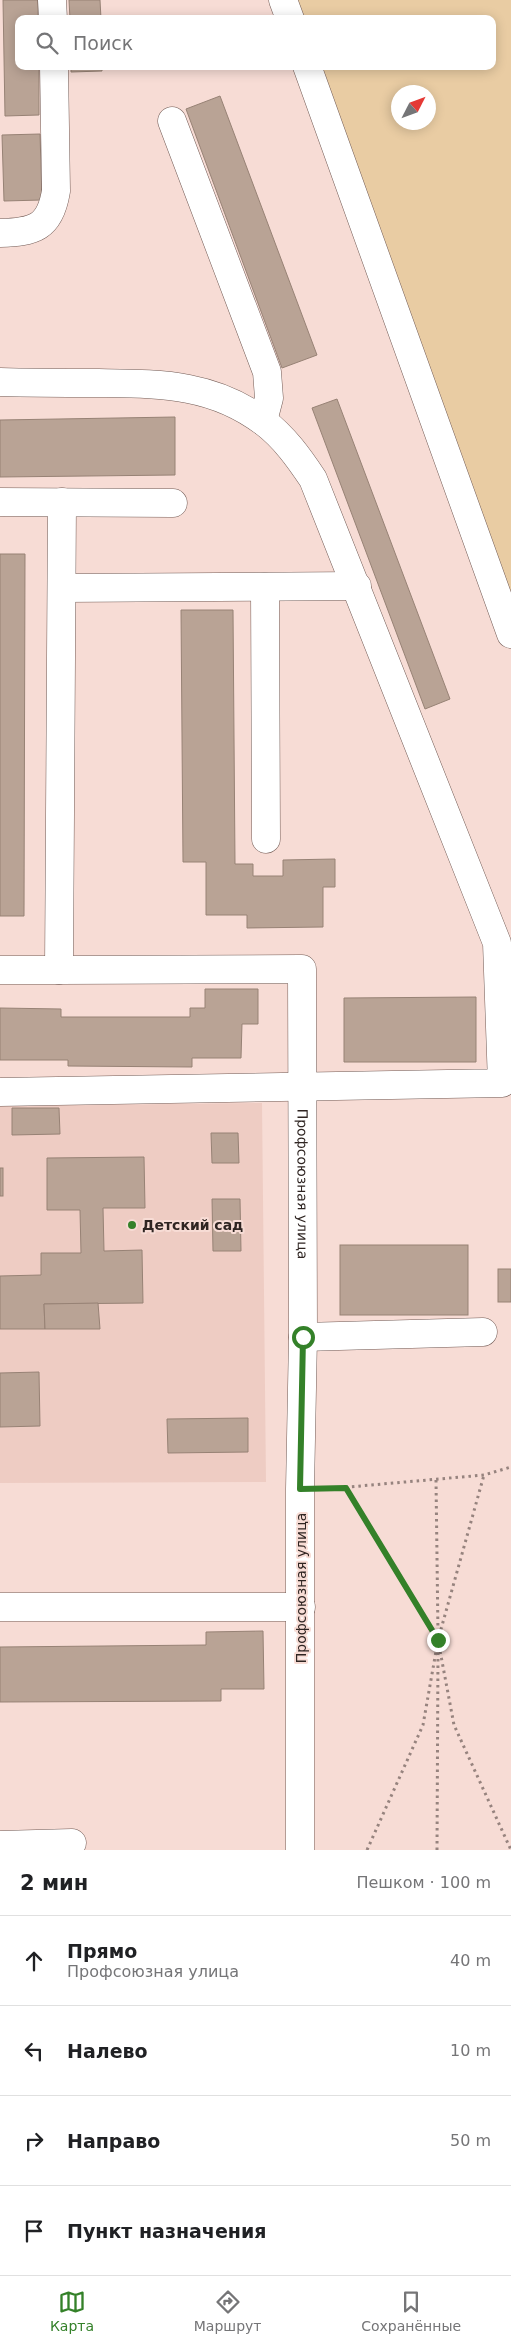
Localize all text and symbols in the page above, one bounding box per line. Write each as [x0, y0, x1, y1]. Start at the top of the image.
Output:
search box [15, 15, 496, 70]
icon: search [33, 29, 61, 57]
text: Поиск [73, 32, 133, 54]
north arrow [391, 85, 436, 130]
street label: Профсоюзная улица [294, 1109, 311, 1259]
place label: Детский сад [142, 1217, 243, 1233]
marker: Детский сад [126, 1219, 138, 1231]
route start [292, 1326, 315, 1349]
street label: Профсоюзная улица [293, 1513, 309, 1663]
route end [427, 1629, 450, 1652]
text: 2 мин [20, 1871, 88, 1895]
text: Пешком · 100 m [356, 1873, 491, 1892]
text: Прямо [67, 1940, 137, 1962]
icon: ahead [20, 1947, 48, 1975]
text: 40 m [450, 1951, 491, 1970]
text: Профсоюзная улица [67, 1962, 239, 1981]
icon: left [20, 2037, 48, 2065]
text: Налево [67, 2040, 148, 2062]
text: 10 m [450, 2041, 491, 2060]
icon: right [20, 2127, 48, 2155]
text: Направо [67, 2130, 160, 2152]
text: 50 m [450, 2131, 491, 2150]
icon: arrive [20, 2217, 48, 2245]
text: Пункт назначения [67, 2220, 266, 2242]
tab: Карта [50, 2288, 94, 2334]
tab: Маршрут [194, 2288, 261, 2334]
tab: Сохранённые [361, 2288, 461, 2334]

